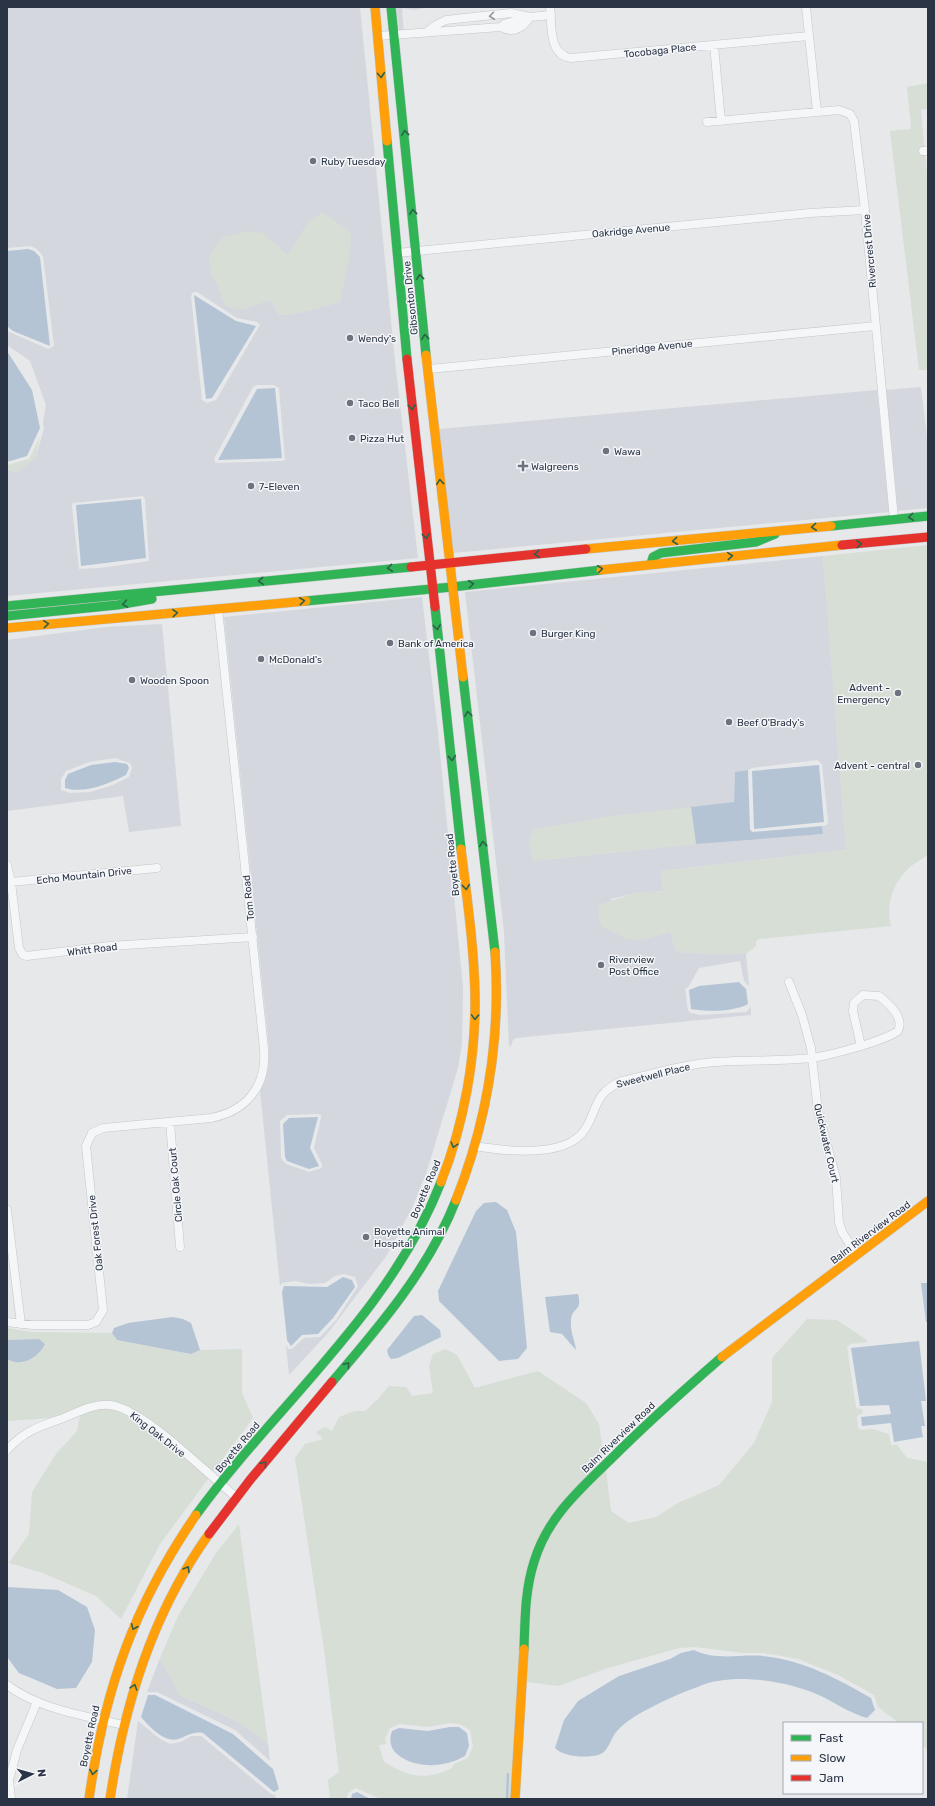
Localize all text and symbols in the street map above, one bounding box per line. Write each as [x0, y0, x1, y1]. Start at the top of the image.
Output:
one-way arrow [489, 11, 495, 20]
street label: Tocobaga Place [623, 41, 697, 61]
one-way arrow [376, 72, 385, 78]
one-way arrow [400, 130, 409, 136]
marker: Ruby Tuesday [308, 156, 318, 166]
place label: Ruby Tuesday [321, 156, 386, 168]
one-way arrow [409, 209, 418, 215]
street label: Rivercrest Drive [861, 213, 879, 288]
street label: Oakridge Avenue [592, 222, 671, 240]
street label: Gibsonton Drive [401, 260, 421, 335]
one-way arrow [415, 274, 424, 281]
marker: Wendy's [345, 333, 355, 343]
place label: Wendy's [358, 333, 396, 345]
one-way arrow [421, 334, 430, 340]
street label: Pineridge Avenue [611, 338, 694, 358]
marker: Taco Bell [345, 398, 355, 408]
place label: Taco Bell [358, 398, 399, 410]
one-way arrow [407, 404, 416, 410]
marker: Pizza Hut [347, 433, 357, 443]
place label: Pizza Hut [360, 433, 404, 445]
marker: Wawa [601, 446, 611, 456]
place label: Wawa [614, 446, 641, 458]
marker: Walgreens [518, 461, 528, 471]
place label: Walgreens [531, 461, 579, 473]
one-way arrow [436, 479, 445, 485]
marker: 7-Eleven [246, 481, 256, 491]
place label: 7-Eleven [259, 481, 299, 493]
one-way arrow [908, 513, 914, 522]
one-way arrow [811, 522, 817, 531]
one-way arrow [421, 533, 430, 539]
one-way arrow [672, 536, 678, 545]
one-way arrow [856, 540, 862, 549]
one-way arrow [534, 549, 540, 558]
one-way arrow [727, 552, 733, 561]
one-way arrow [387, 564, 393, 573]
one-way arrow [597, 565, 603, 574]
one-way arrow [258, 576, 264, 585]
one-way arrow [468, 580, 474, 589]
one-way arrow [299, 597, 305, 606]
one-way arrow [122, 599, 128, 608]
one-way arrow [172, 609, 178, 618]
one-way arrow [43, 620, 49, 629]
one-way arrow [432, 624, 441, 630]
marker: Burger King [528, 628, 538, 638]
place label: Burger King [541, 628, 595, 640]
marker: Bank of America [385, 638, 395, 648]
place label: Bank of America [398, 638, 474, 650]
marker: McDonald's [256, 654, 266, 664]
place label: McDonald's [269, 654, 322, 666]
marker: Wooden Spoon [127, 675, 137, 685]
place label: Wooden Spoon [140, 675, 209, 687]
place label: Advent - Emergency [837, 682, 890, 706]
marker: Advent - Emergency [893, 688, 903, 698]
one-way arrow [464, 711, 473, 718]
marker: Beef O'Brady's [724, 717, 734, 727]
place label: Beef O'Brady's [737, 717, 804, 729]
one-way arrow [447, 755, 456, 761]
place label: Advent - central [834, 760, 910, 772]
marker: Advent - central [913, 760, 923, 770]
street label: Boyette Road [444, 833, 462, 897]
one-way arrow [479, 841, 488, 847]
street label: Echo Mountain Drive [36, 865, 133, 887]
street label: Tom Road [241, 875, 257, 921]
one-way arrow [461, 884, 470, 890]
street label: Whitt Road [66, 941, 118, 959]
place label: Riverview Post Office [609, 954, 659, 978]
marker: Riverview Post Office [596, 960, 606, 970]
one-way arrow [471, 1014, 479, 1020]
street label: Sweetwell Place [615, 1061, 692, 1091]
street label: Quickwater Court [811, 1102, 841, 1184]
one-way arrow [450, 1141, 459, 1148]
street label: Circle Oak Court [167, 1147, 185, 1223]
street label: Boyette Road [408, 1158, 444, 1221]
street label: Oak Forest Drive [86, 1194, 106, 1271]
street label: Balm Riverview Road [828, 1199, 913, 1267]
place label: Boyette Animal Hospital [374, 1226, 445, 1250]
marker: Boyette Animal Hospital [361, 1232, 371, 1242]
one-way arrow [343, 1362, 350, 1369]
street label: Balm Riverview Road [580, 1400, 658, 1476]
street label: King Oak Drive [127, 1410, 188, 1460]
street label: Boyette Road [213, 1420, 263, 1476]
one-way arrow [259, 1462, 266, 1469]
one-way arrow [182, 1566, 190, 1573]
one-way arrow [131, 1622, 139, 1630]
one-way arrow [129, 1684, 138, 1691]
street label: Boyette Road [78, 1704, 102, 1768]
legend [783, 1722, 923, 1794]
text: Fast [819, 1731, 843, 1745]
text: Slow [819, 1751, 846, 1765]
north arrow [12, 1754, 52, 1794]
text: N [35, 1768, 48, 1778]
one-way arrow [89, 1769, 98, 1775]
text: Jam [819, 1771, 844, 1785]

